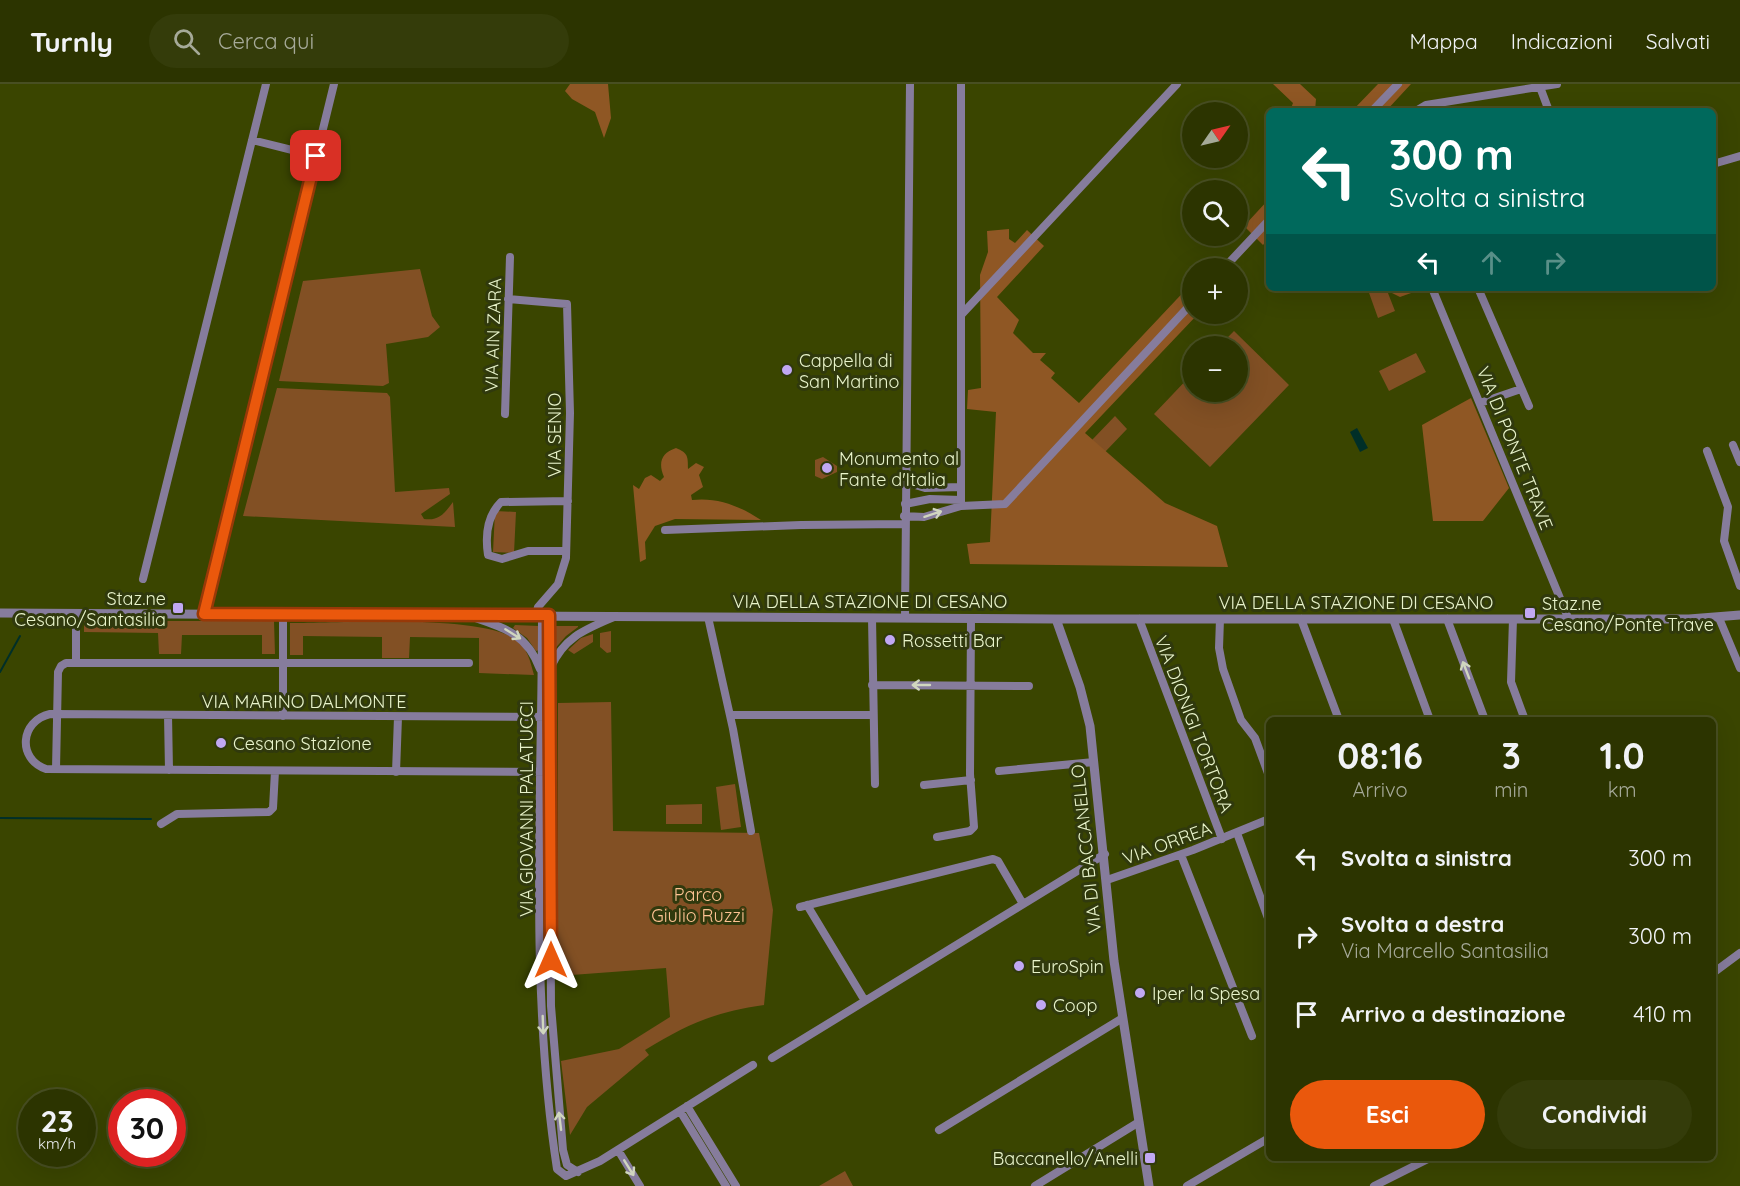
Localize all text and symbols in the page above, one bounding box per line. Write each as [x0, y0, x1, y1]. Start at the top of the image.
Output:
search box [149, 14, 569, 68]
text: Turnly [30, 24, 113, 59]
icon: search [170, 25, 203, 58]
text: Cerca qui [218, 27, 314, 55]
text: Mappa [1409, 28, 1478, 54]
text: Indicazioni [1511, 28, 1613, 54]
text: Salvati [1646, 28, 1710, 54]
north arrow [1182, 102, 1248, 168]
map controls [1182, 102, 1248, 402]
text: 300 m [1389, 128, 1514, 181]
pin [290, 130, 341, 181]
icon: left [1290, 132, 1368, 210]
icon: arrive [299, 139, 332, 172]
button: search [1182, 180, 1248, 246]
text: Svolta a sinistra [1389, 180, 1585, 214]
icon: left [1412, 246, 1445, 279]
icon: ahead [1475, 246, 1508, 279]
icon: right [1538, 246, 1571, 279]
button: + [1182, 258, 1248, 324]
street label: VIA AIN ZARA [480, 277, 506, 392]
button: − [1182, 336, 1248, 402]
place label: Cappella di San Martino [799, 349, 899, 393]
marker: Cappella di San Martino [780, 363, 794, 377]
street label: VIA DI PONTE TRAVE [1472, 363, 1558, 533]
street label: VIA SENIO [543, 393, 566, 477]
place label: Monumento al Fante d'Italia [839, 447, 959, 491]
marker: Monumento al Fante d'Italia [820, 461, 834, 475]
one-way arrow [923, 508, 942, 519]
place label: Staz.ne Cesano/Santasilia [14, 587, 166, 631]
street label: VIA DELLA STAZIONE DI CESANO [733, 590, 1007, 613]
street label: VIA DELLA STAZIONE DI CESANO [1219, 591, 1493, 614]
place label: Staz.ne Cesano/Ponte Trave [1542, 592, 1714, 636]
marker: Staz.ne Cesano/Santasilia [171, 601, 185, 615]
marker: Staz.ne Cesano/Ponte Trave [1523, 606, 1537, 620]
one-way arrow [504, 628, 521, 640]
place label: Rossetti Bar [902, 629, 1002, 652]
street label: VIA DIONIGI TORTORA [1150, 632, 1239, 816]
marker: Rossetti Bar [883, 633, 897, 647]
one-way arrow [1460, 661, 1471, 679]
one-way arrow [912, 680, 932, 691]
street label: VIA MARINO DALMONTE [202, 690, 406, 713]
street label: VIA GIOVANNI PALATUCCI [515, 701, 538, 917]
place label: Cesano Stazione [233, 732, 372, 755]
text: 08:16 [1337, 733, 1423, 778]
text: 3 [1502, 733, 1521, 778]
text: 1.0 [1600, 733, 1645, 778]
marker: Cesano Stazione [214, 736, 228, 750]
street label: VIA DI BACCANELLO [1066, 763, 1106, 935]
text: Arrivo [1353, 777, 1408, 802]
text: min [1494, 777, 1528, 802]
text: km [1608, 777, 1637, 802]
street label: VIA ORREA [1119, 816, 1215, 870]
icon: left [1290, 842, 1323, 875]
text: Svolta a sinistra [1341, 844, 1512, 872]
text: 300 m [1628, 844, 1692, 872]
park label: Parco Giulio Ruzzi [651, 883, 745, 927]
text: Svolta a destra [1341, 910, 1504, 938]
icon: right [1290, 920, 1323, 953]
text: 300 m [1628, 922, 1692, 950]
position arrow [519, 928, 583, 992]
text: Via Marcello Santasilia [1341, 938, 1549, 963]
place label: EuroSpin [1031, 955, 1104, 978]
marker: EuroSpin [1012, 959, 1026, 973]
place label: Iper la Spesa [1152, 982, 1260, 1005]
marker: Iper la Spesa [1133, 986, 1147, 1000]
place label: Coop [1053, 994, 1097, 1017]
marker: Coop [1034, 998, 1048, 1012]
icon: arrive [1290, 998, 1323, 1031]
text: Arrivo a destinazione [1341, 1000, 1566, 1028]
text: 410 m [1633, 1000, 1692, 1028]
one-way arrow [538, 1015, 549, 1035]
button: Esci [1290, 1080, 1485, 1149]
button: Condividi [1497, 1080, 1692, 1149]
speed limit sign: 30 [108, 1089, 186, 1167]
text: 23 [40, 1102, 74, 1140]
one-way arrow [554, 1111, 565, 1131]
text: km/h [38, 1134, 76, 1153]
place label: Baccanello/Anelli [993, 1147, 1138, 1170]
marker: Baccanello/Anelli [1143, 1151, 1157, 1165]
one-way arrow [623, 1159, 635, 1176]

